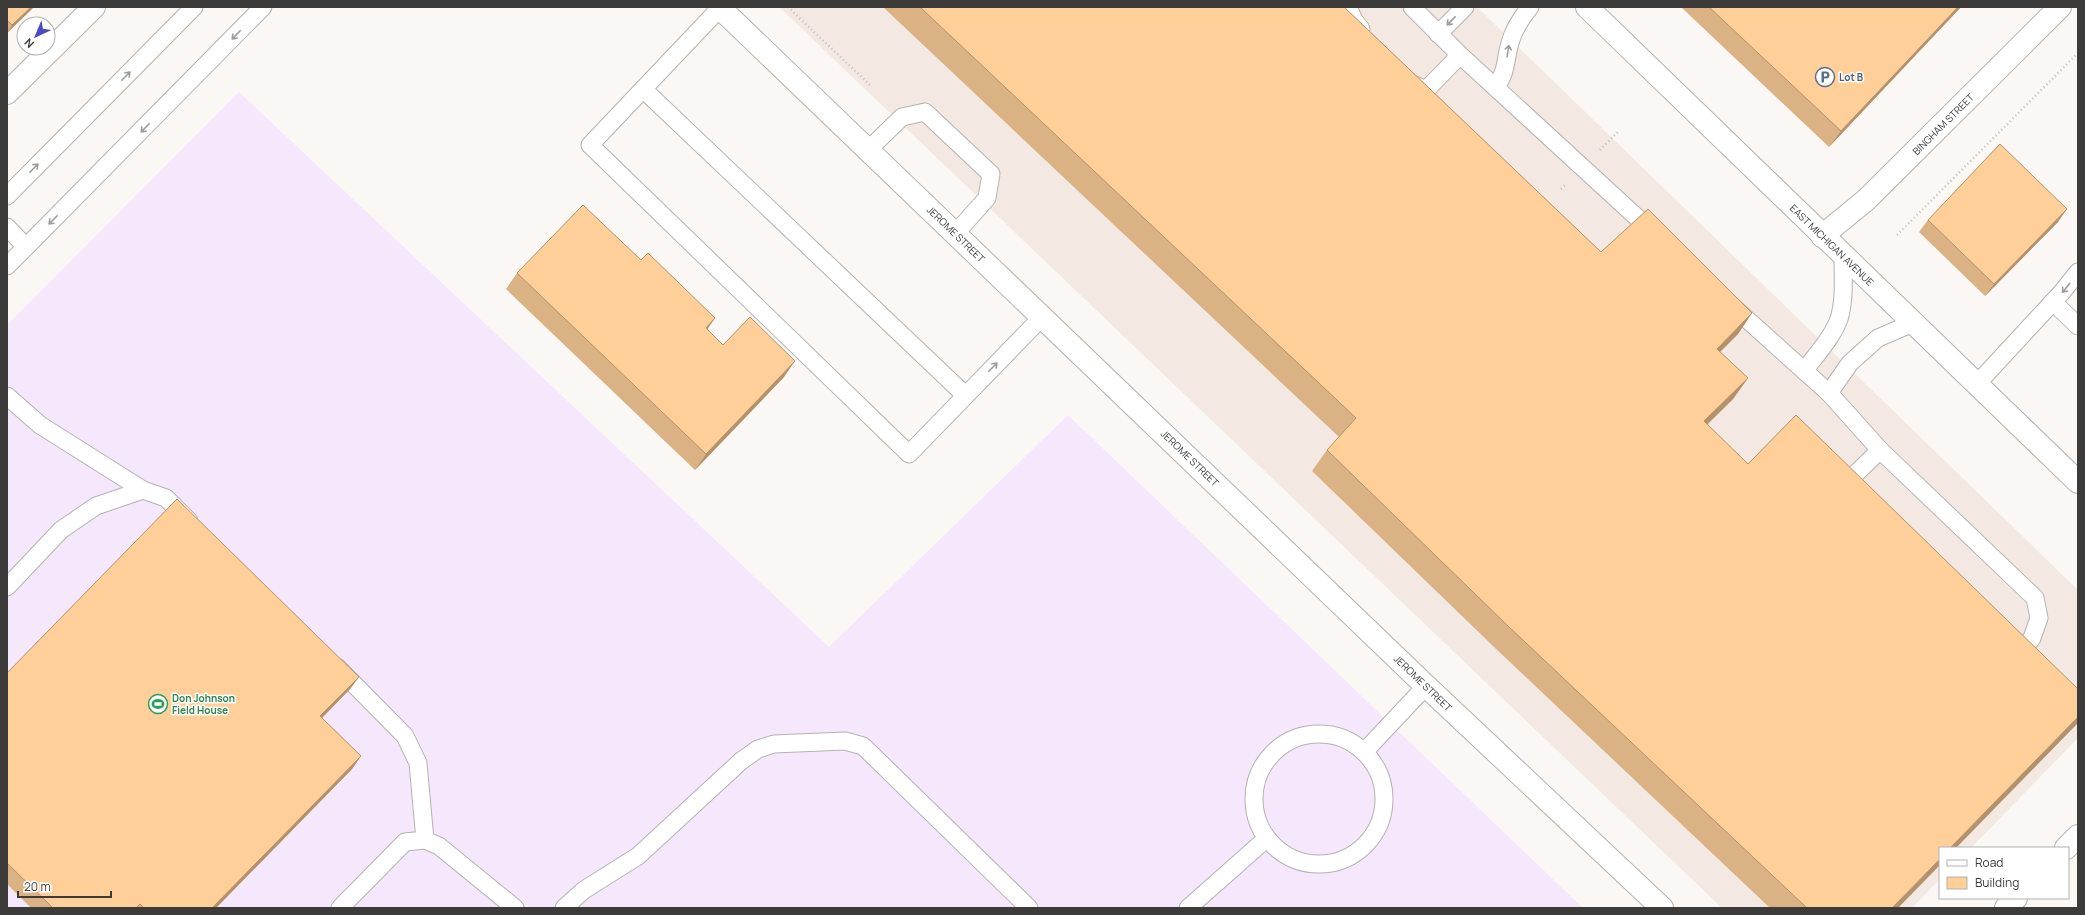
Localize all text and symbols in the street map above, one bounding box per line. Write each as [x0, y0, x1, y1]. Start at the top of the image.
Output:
north arrow [16, 16, 56, 56]
one-way arrow [1447, 16, 1456, 26]
one-way arrow [231, 30, 240, 40]
text: N [21, 35, 37, 52]
one-way arrow [1504, 45, 1512, 58]
parking icon: Lot B [1814, 66, 1836, 88]
place label: Lot B [1839, 70, 1864, 84]
one-way arrow [121, 71, 131, 81]
street label: BINGHAM STREET [1909, 90, 1977, 158]
one-way arrow [140, 123, 150, 133]
one-way arrow [29, 163, 39, 173]
street label: EAST MICHIGAN AVENUE [1787, 201, 1877, 289]
street label: JEROME STREET [924, 203, 988, 265]
one-way arrow [48, 215, 58, 225]
one-way arrow [2062, 282, 2070, 293]
one-way arrow [988, 362, 997, 372]
street label: JEROME STREET [1158, 427, 1222, 489]
street label: JEROME STREET [1391, 652, 1455, 714]
place label: Don Johnson Field House [172, 691, 235, 717]
sports icon: Don Johnson Field House [147, 693, 169, 715]
legend [1939, 847, 2069, 899]
text: Road [1975, 854, 2003, 871]
scale bar [18, 873, 111, 899]
text: Building [1975, 874, 2019, 891]
text: 20 m [24, 878, 51, 895]

